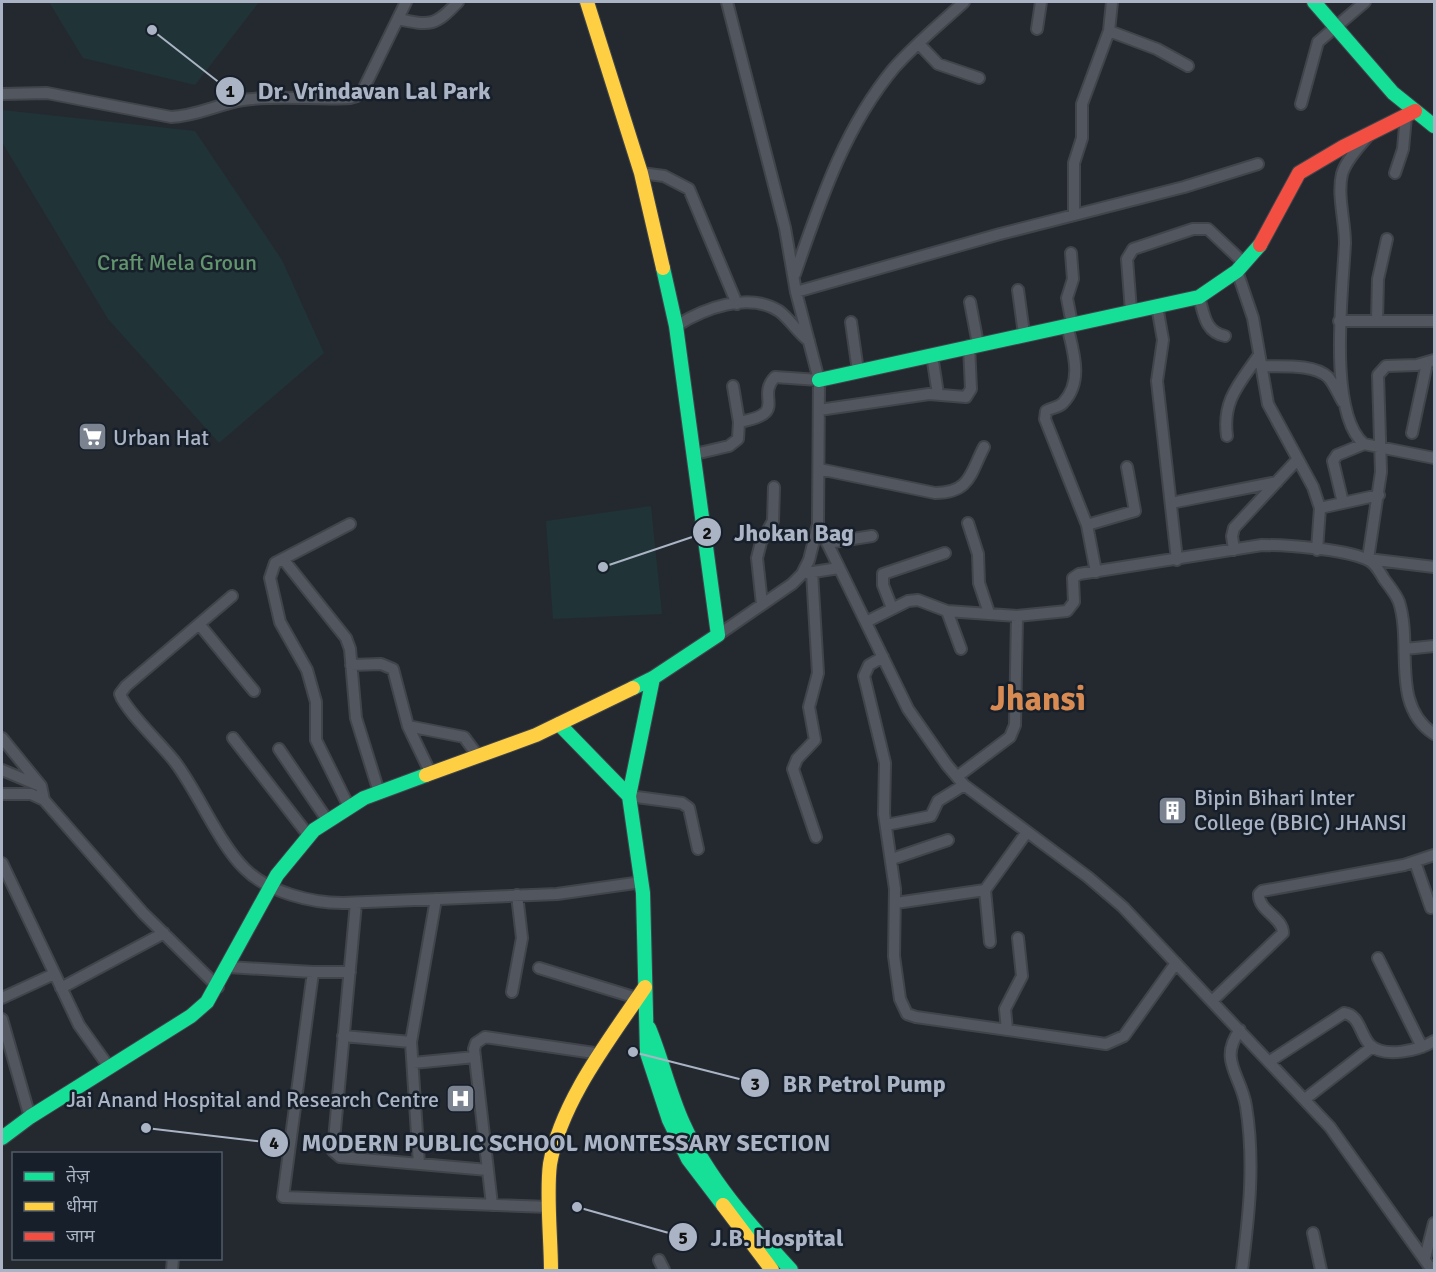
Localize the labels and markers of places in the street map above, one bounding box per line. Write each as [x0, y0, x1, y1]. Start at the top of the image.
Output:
callout: Dr. Vrindavan Lal Park [215, 70, 502, 112]
supermarket icon: Urban Hat [76, 421, 108, 453]
place label: Urban Hat [113, 424, 209, 451]
callout: Jhokan Bag [692, 511, 866, 553]
place label: Bipin Bihari Inter College (BBIC) JHANSI [1194, 784, 1407, 836]
building icon: Bipin Bihari Inter College (BBIC) JHANSI [1157, 794, 1189, 826]
callout: BR Petrol Pump [740, 1062, 957, 1104]
hospital icon: Jai Anand Hospital and Research Centre [444, 1083, 476, 1115]
place label: Jai Anand Hospital and Research Centre [66, 1086, 439, 1113]
callout: MODERN PUBLIC SCHOOL MONTESSARY SECTION [259, 1122, 842, 1164]
callout: J.B. Hospital [668, 1216, 855, 1258]

